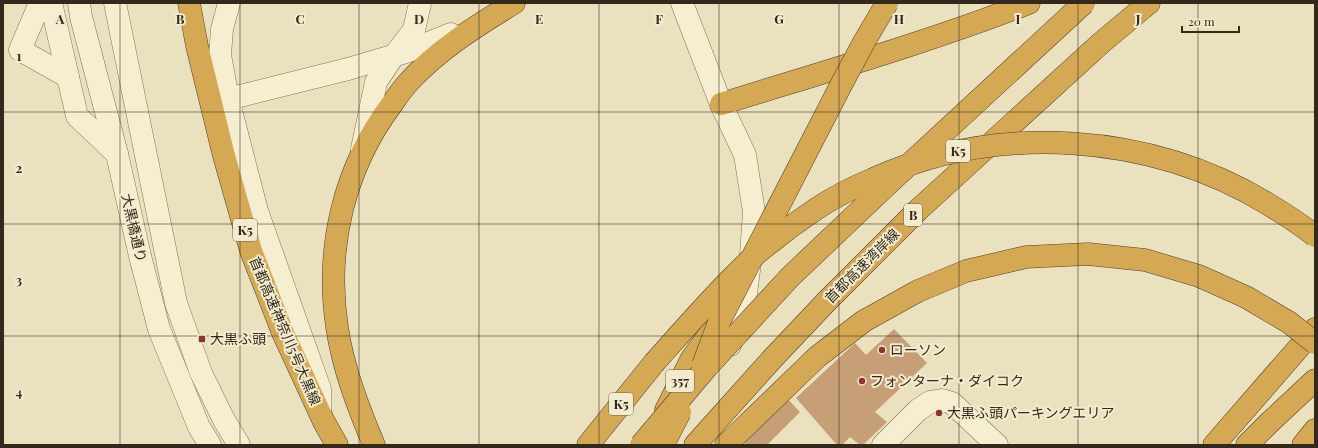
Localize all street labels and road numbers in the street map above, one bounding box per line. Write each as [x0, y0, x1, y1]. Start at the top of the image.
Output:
road number: K5 [946, 140, 970, 162]
street label: 大黒橋通り [117, 192, 152, 264]
road number: B [904, 204, 922, 226]
road number: K5 [233, 219, 257, 241]
street label: 首都高速湾岸線 [820, 224, 903, 307]
street label: 首都高速神奈川5号大黒線 [245, 254, 325, 408]
road number: 357 [666, 370, 694, 392]
road number: K5 [609, 393, 633, 415]

